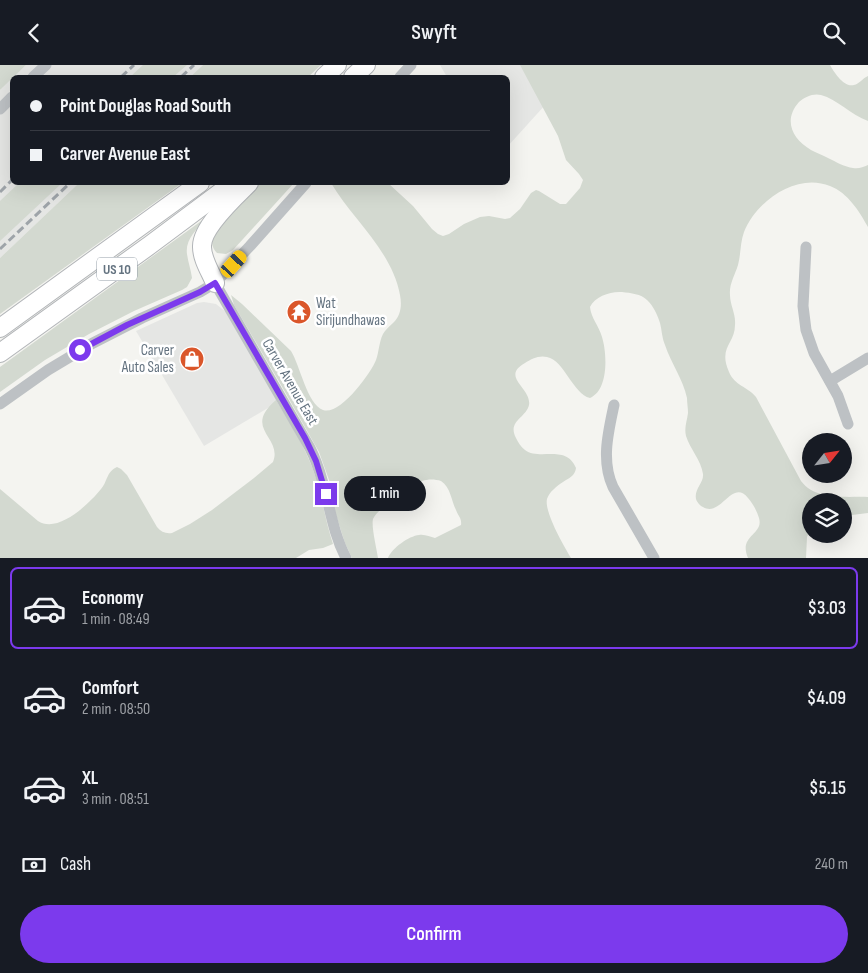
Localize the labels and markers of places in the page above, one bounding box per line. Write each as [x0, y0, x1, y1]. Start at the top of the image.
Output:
place label: Wat Sirijundhawas [316, 294, 385, 330]
temple icon: Wat Sirijundhawas [286, 299, 312, 325]
place label: Carver Auto Sales [121, 341, 175, 377]
shop icon: Carver Auto Sales [179, 346, 205, 372]

